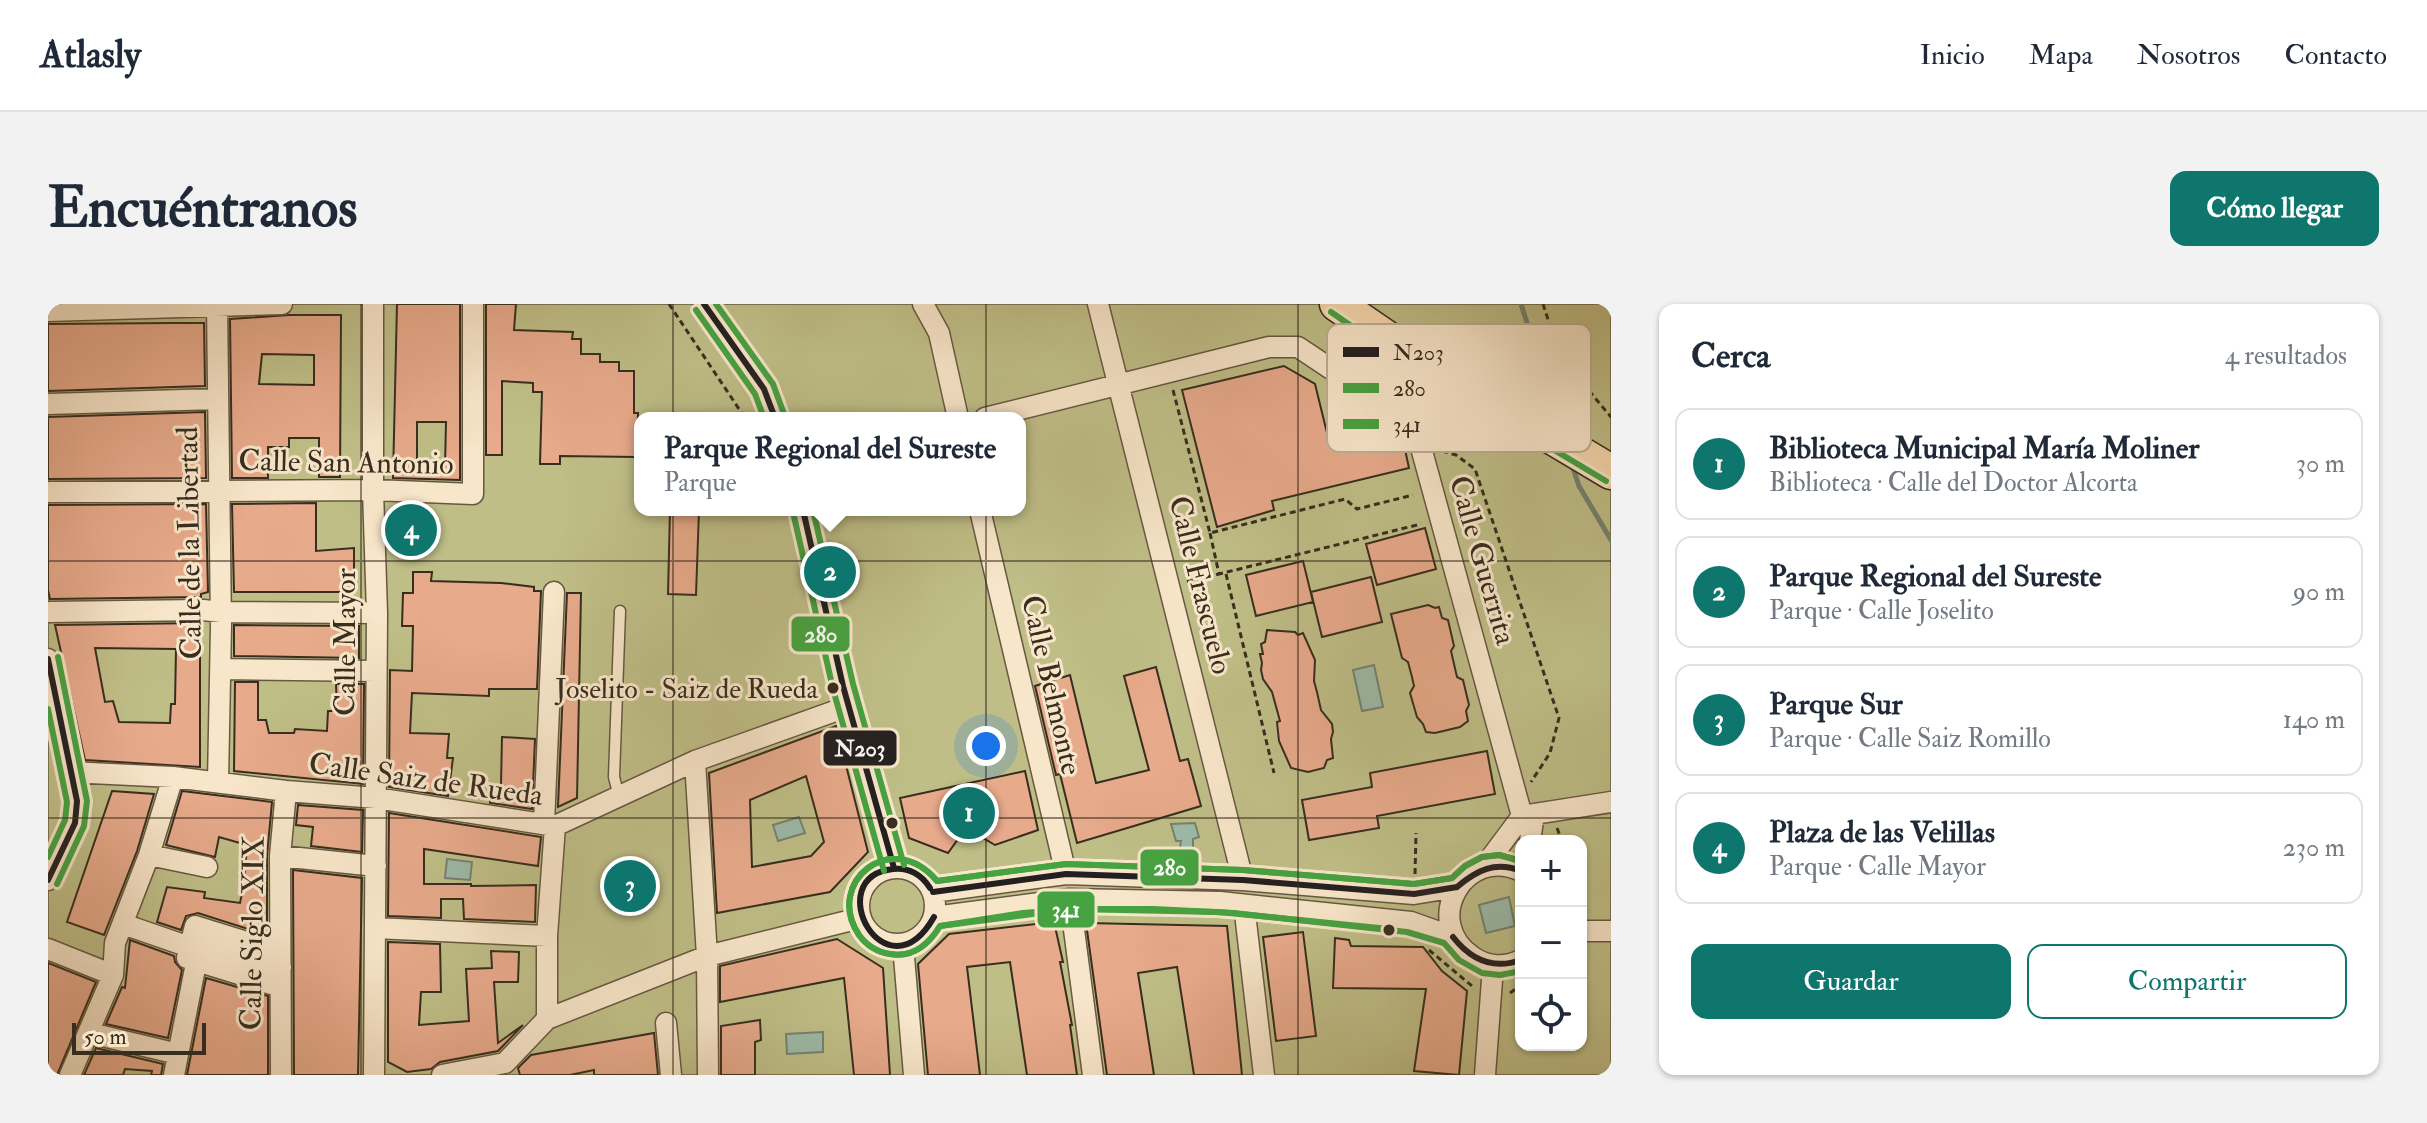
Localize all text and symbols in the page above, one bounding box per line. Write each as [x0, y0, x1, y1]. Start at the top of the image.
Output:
text: Atlasly [40, 31, 141, 79]
text: Inicio [1920, 38, 1985, 73]
text: Mapa [2029, 38, 2093, 73]
text: Nosotros [2137, 38, 2240, 73]
text: Contacto [2284, 38, 2387, 73]
button: Cómo llegar [2170, 171, 2379, 246]
text: Encuéntranos [48, 173, 357, 244]
legend [1327, 324, 1591, 452]
text: Cerca [1691, 335, 1770, 378]
text: N203 [1393, 339, 1444, 367]
text: 4 resultados [2225, 340, 2347, 372]
text: 280 [1393, 375, 1426, 403]
text: 341 [1393, 411, 1421, 439]
popup [634, 412, 1026, 516]
street label: Calle de la Libertad [169, 426, 210, 660]
text: Parque Regional del Sureste [664, 430, 996, 467]
text: Biblioteca Municipal María Moliner [1769, 430, 2199, 467]
street label: Calle San Antonio [238, 442, 454, 483]
text: 1 [1714, 448, 1724, 480]
text: 30 m [2296, 448, 2345, 480]
text: Parque [664, 467, 737, 499]
text: Biblioteca · Calle del Doctor Alcorta [1769, 467, 2138, 499]
street label: Calle Guerrita [1441, 472, 1524, 649]
street label: Calle Frascuelo [1161, 492, 1241, 678]
pin: 4 [385, 500, 437, 560]
pin: 2 [804, 542, 856, 602]
text: Parque Regional del Sureste [1769, 558, 2102, 595]
street label: Calle Mayor [327, 568, 364, 716]
text: 2 [1712, 576, 1726, 608]
text: 90 m [2293, 576, 2345, 608]
street label: Calle Belmonte [1013, 592, 1090, 779]
text: Parque · Calle Joselito [1769, 595, 1994, 627]
line badge: 280 [790, 615, 851, 653]
text: 280 [805, 621, 837, 649]
place label: Joselito - Saiz de Rueda [554, 672, 818, 707]
marker: Joselito - Saiz de Rueda [825, 680, 841, 696]
text: Parque Sur [1769, 686, 1903, 723]
text: 3 [1714, 704, 1724, 736]
text: 140 m [2283, 704, 2345, 736]
text: Parque · Calle Saiz Romillo [1769, 723, 2051, 755]
your location [966, 726, 1006, 766]
line badge: N203 [822, 729, 898, 767]
text: N203 [834, 735, 885, 763]
street label: Calle Saiz de Rueda [306, 745, 546, 814]
pin: 1 [943, 783, 995, 843]
text: Plaza de las Velillas [1769, 814, 1995, 851]
unlabelled marker [884, 815, 900, 831]
text: 4 [1712, 832, 1726, 864]
text: 230 m [2283, 832, 2345, 864]
street label: Calle Siglo XIX [232, 835, 273, 1031]
map controls [1515, 835, 1587, 1051]
button: + [1515, 835, 1587, 907]
line badge: 280 [1139, 848, 1200, 887]
text: Parque · Calle Mayor [1769, 851, 1986, 883]
text: 280 [1154, 854, 1186, 882]
pin: 3 [604, 856, 656, 916]
line badge: 341 [1036, 890, 1096, 929]
text: 341 [1052, 896, 1080, 924]
button: − [1515, 907, 1587, 979]
unlabelled marker [1381, 922, 1397, 938]
button: Guardar [1691, 944, 2011, 1019]
button: Compartir [2027, 944, 2347, 1019]
button: locate [1515, 979, 1587, 1051]
scale bar [72, 1019, 206, 1055]
text: 50 m [84, 1023, 126, 1051]

